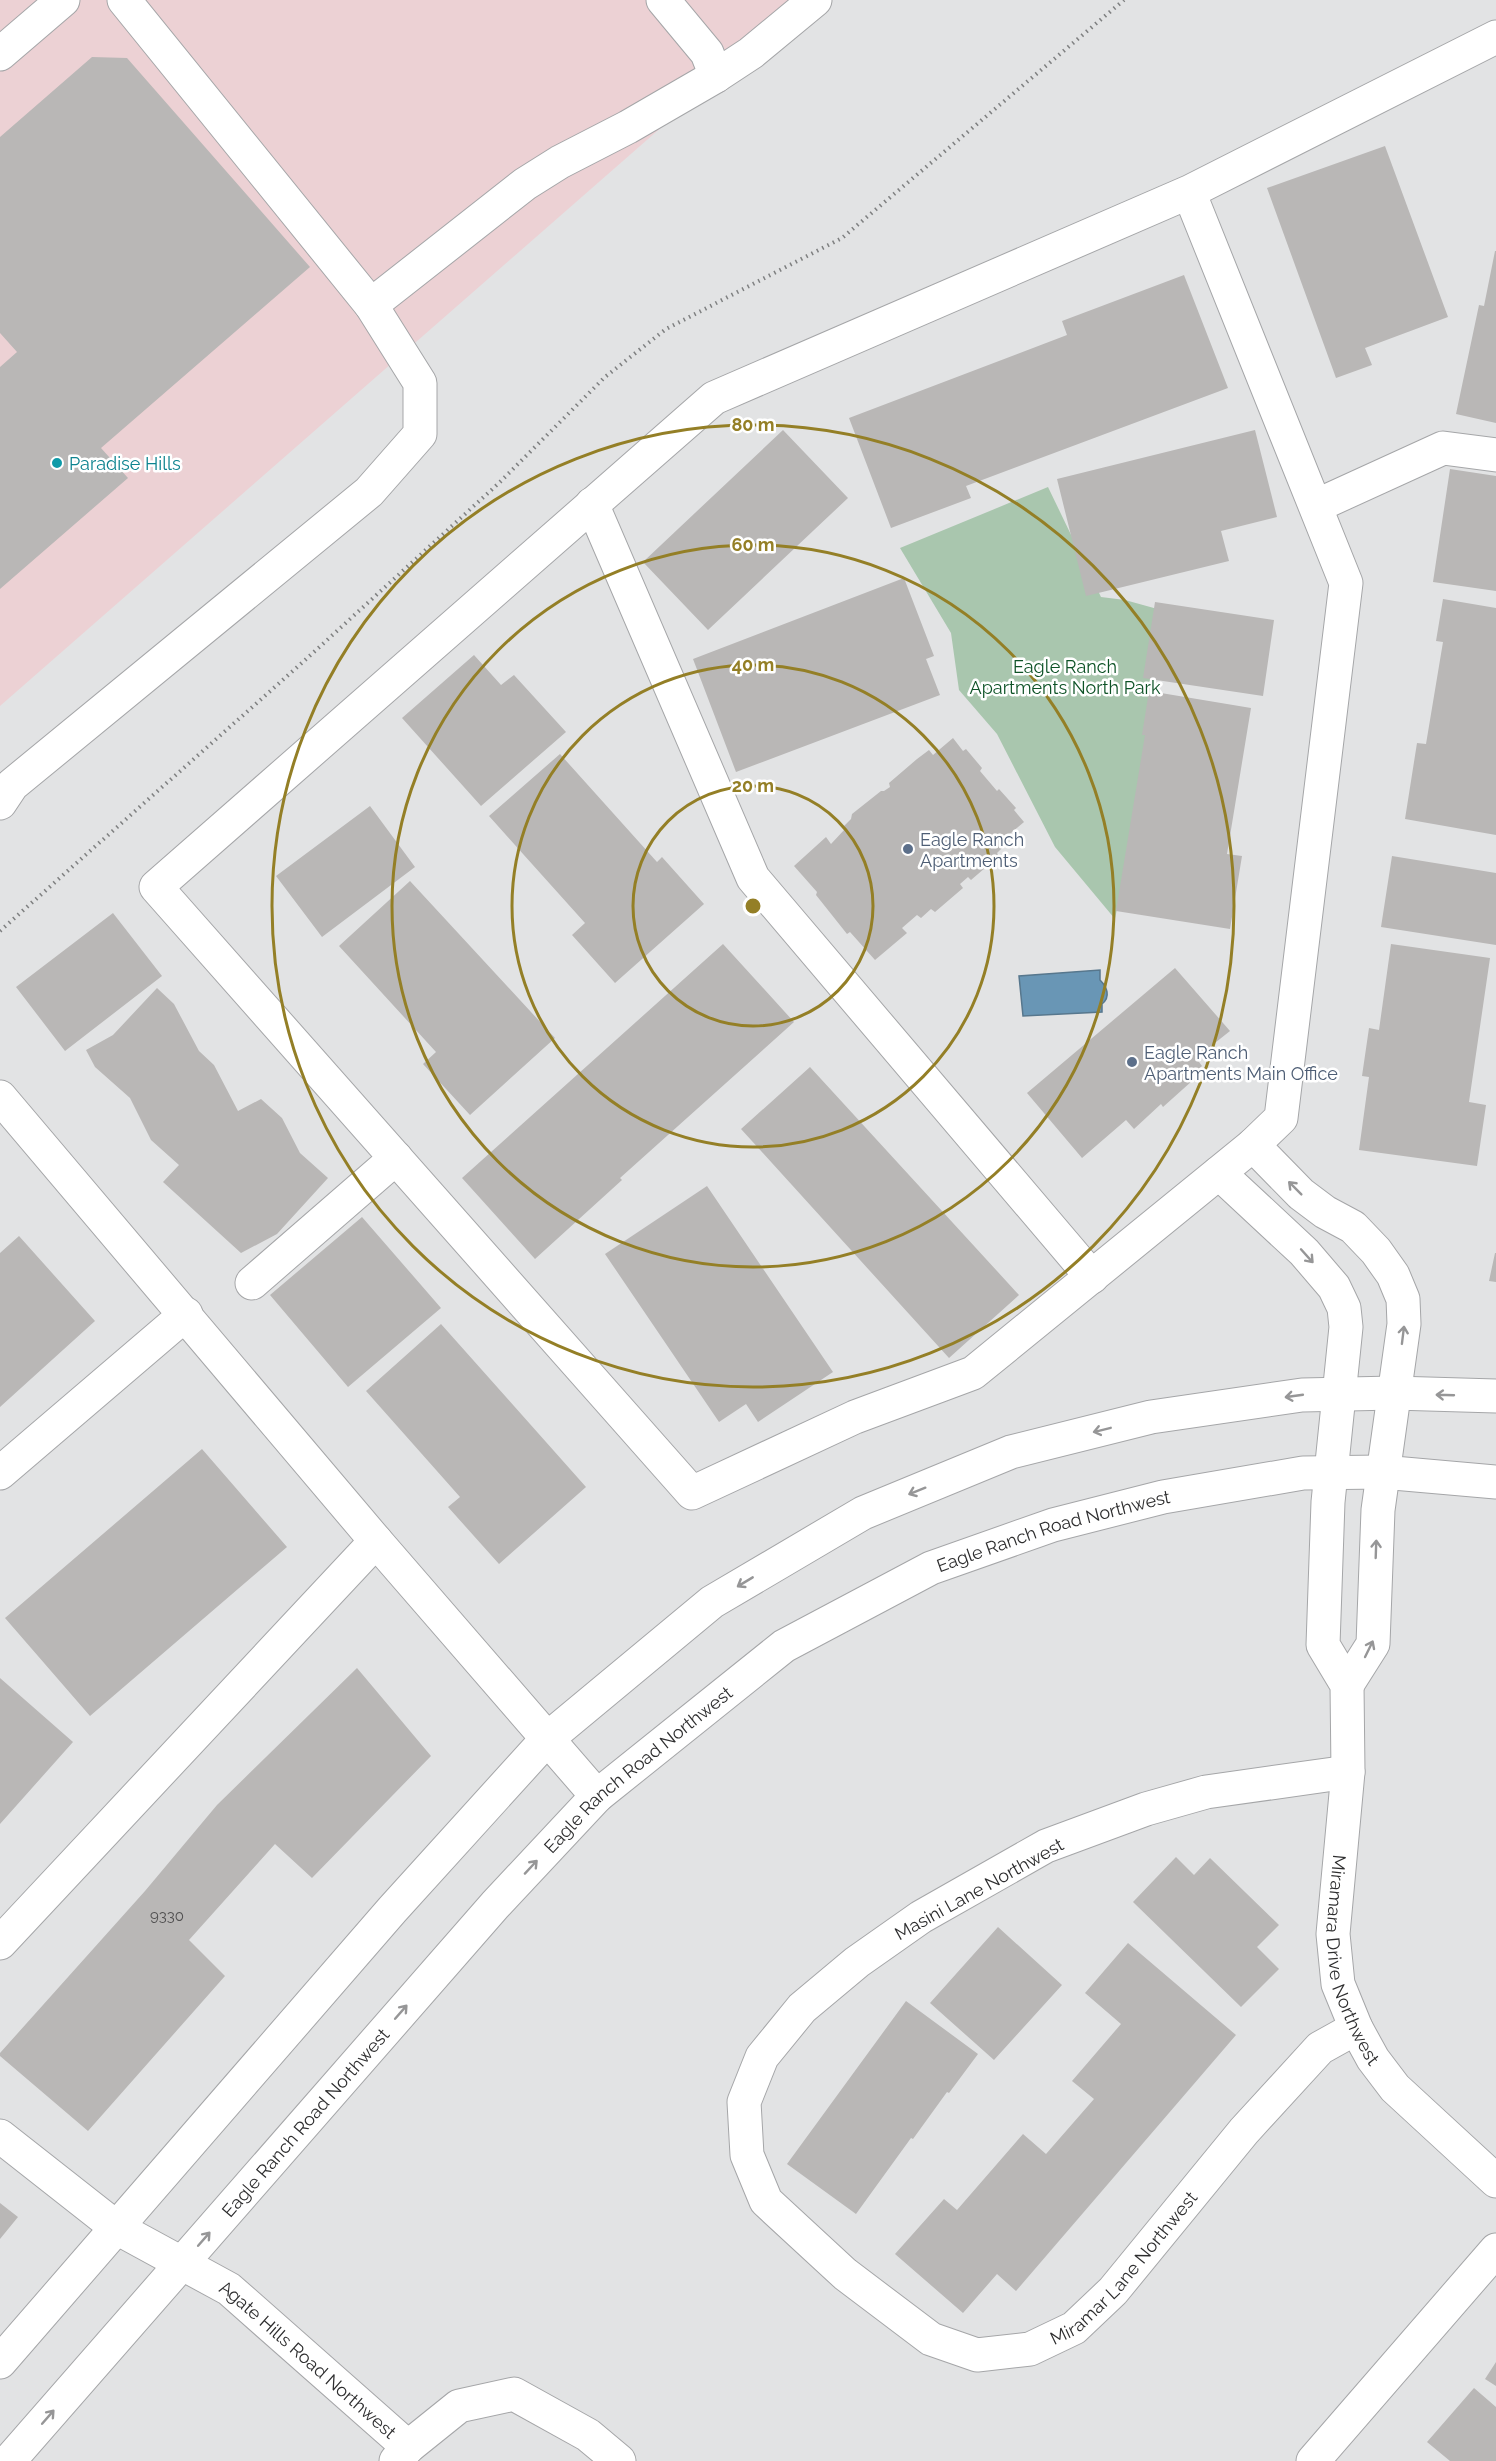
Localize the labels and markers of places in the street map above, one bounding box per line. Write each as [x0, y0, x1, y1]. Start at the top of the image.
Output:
place label: Paradise Hills [69, 453, 181, 474]
marker: Paradise Hills [50, 456, 64, 470]
place label: Eagle Ranch Apartments [920, 829, 1024, 871]
marker: Eagle Ranch Apartments [901, 842, 915, 856]
centre of rings [743, 896, 763, 916]
place label: Eagle Ranch Apartments Main Office [1144, 1042, 1338, 1084]
marker: Eagle Ranch Apartments Main Office [1125, 1055, 1139, 1069]

